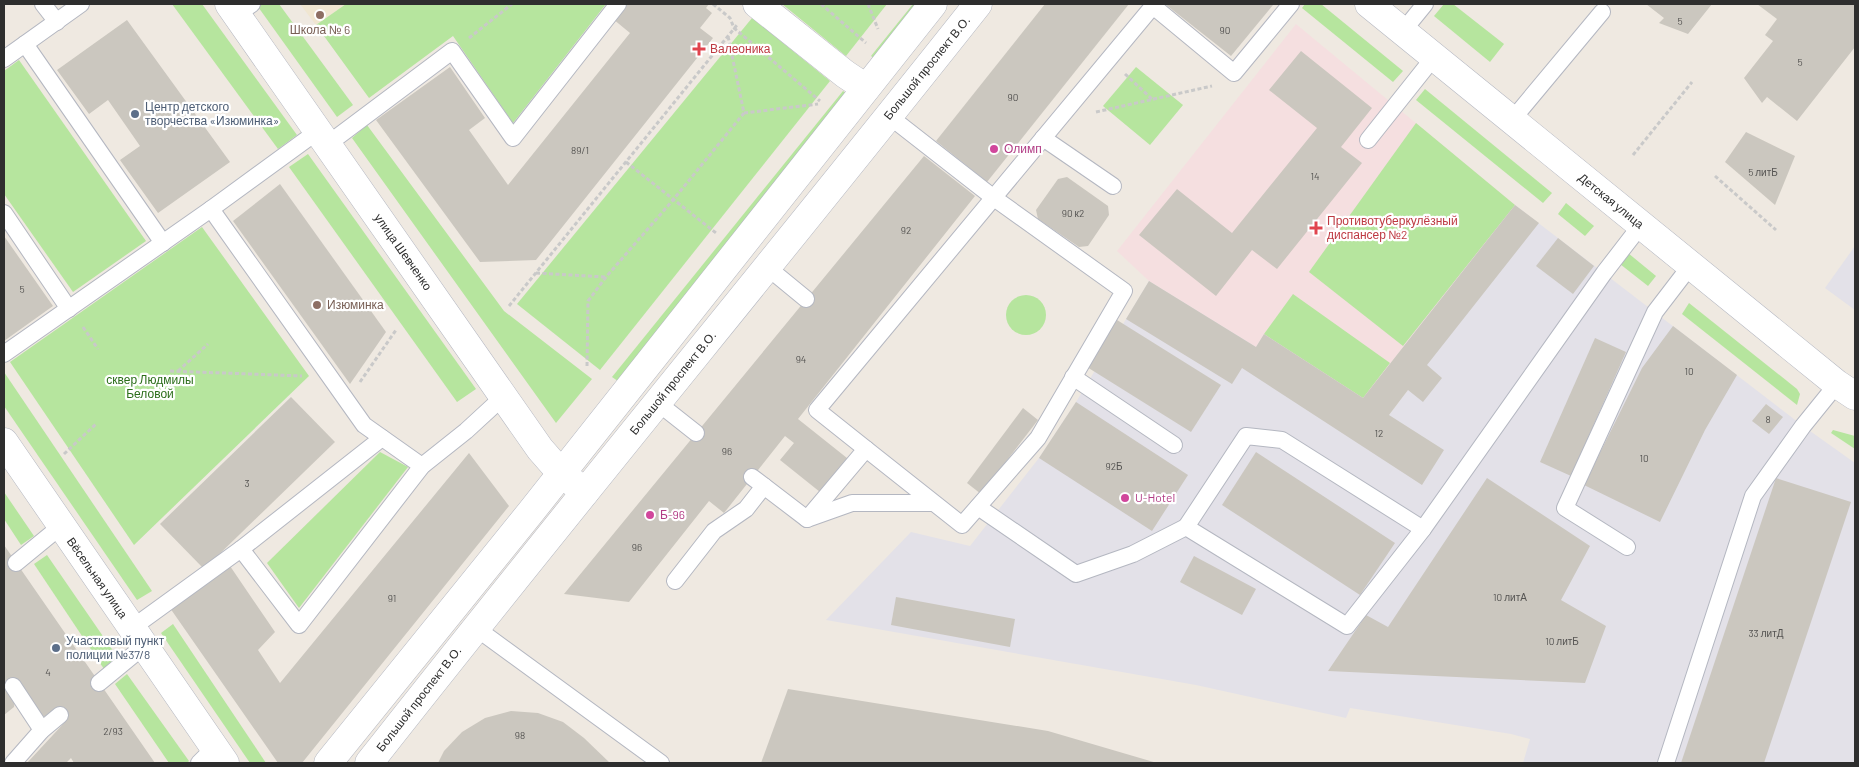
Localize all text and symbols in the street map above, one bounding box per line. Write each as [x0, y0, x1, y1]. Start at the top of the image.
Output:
marker: Школа № 6 [314, 9, 326, 21]
street label: Большой проспект В.О. [880, 13, 973, 123]
house number: 5 [1677, 15, 1683, 27]
place label: Школа № 6 [290, 22, 350, 36]
house number: 90 [1220, 24, 1230, 36]
place label: Валеоника [710, 41, 771, 55]
marker: Валеоника [692, 42, 706, 56]
house number: 5 [1797, 56, 1803, 68]
house number: 90 [1008, 91, 1018, 103]
place label: Центр детского творчества «Изюминка» [145, 99, 279, 128]
marker: Центр детского творчества «Изюминка» [129, 108, 141, 120]
place label: Олимп [1004, 141, 1042, 155]
marker: Олимп [988, 143, 1000, 155]
house number: 89/1 [571, 144, 589, 156]
house number: 5 литБ [1748, 166, 1778, 178]
house number: 14 [1310, 170, 1320, 182]
street label: Детская улица [1576, 170, 1647, 232]
house number: 90 к2 [1062, 207, 1084, 219]
street label: улица Шевченко [371, 210, 436, 293]
place label: Противотуберкулёзный диспансер №2 [1327, 213, 1458, 242]
marker: Противотуберкулёзный диспансер №2 [1309, 221, 1323, 235]
house number: 92 [901, 224, 911, 236]
house number: 5 [19, 283, 25, 295]
place label: Изюминка [327, 297, 384, 311]
marker: Изюминка [311, 299, 323, 311]
street label: Большой проспект В.О. [626, 328, 719, 438]
house number: 94 [796, 353, 806, 365]
house number: 10 [1684, 365, 1694, 377]
park label: сквер Людмилы Беловой [106, 372, 194, 400]
house number: 8 [1765, 413, 1771, 425]
house number: 12 [1375, 427, 1383, 439]
house number: 96 [722, 445, 732, 457]
house number: 10 [1639, 452, 1649, 464]
house number: 92Б [1105, 460, 1123, 472]
house number: 3 [244, 477, 250, 489]
place label: U-Hotel [1135, 490, 1175, 504]
marker: U-Hotel [1119, 492, 1131, 504]
place label: Б-96 [660, 507, 685, 521]
marker: Б-96 [644, 509, 656, 521]
street label: Вёсельная улица [64, 534, 131, 621]
house number: 96 [632, 541, 642, 553]
house number: 10 литА [1493, 591, 1527, 603]
house number: 91 [388, 592, 396, 604]
house number: 33 литД [1748, 627, 1784, 639]
place label: Участковый пункт полиции №37/8 [66, 633, 165, 662]
house number: 10 литБ [1545, 635, 1579, 647]
marker: Участковый пункт полиции №37/8 [50, 642, 62, 654]
street label: Большой проспект В.О. [373, 643, 464, 754]
house number: 4 [45, 666, 51, 678]
house number: 2/93 [103, 725, 123, 737]
house number: 98 [515, 729, 525, 741]

